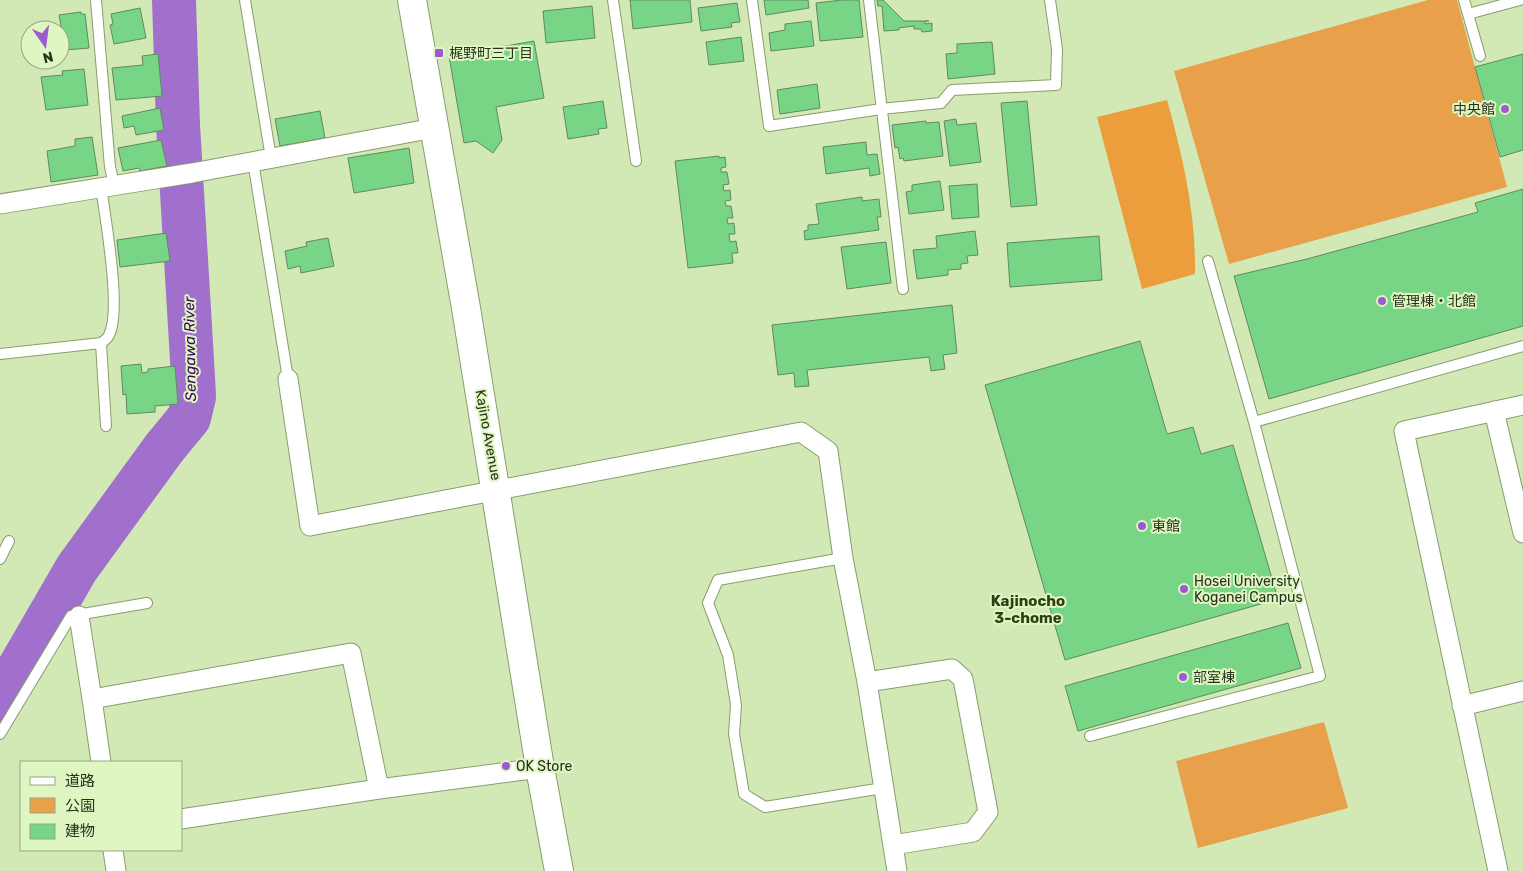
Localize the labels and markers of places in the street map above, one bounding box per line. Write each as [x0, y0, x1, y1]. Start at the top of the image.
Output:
place label: 梶野町三丁目 [449, 45, 533, 62]
marker: 梶野町三丁目 [433, 47, 445, 59]
place label: 中央館 [1453, 101, 1495, 118]
marker: 中央館 [1499, 103, 1511, 115]
place label: 管理棟・北館 [1392, 293, 1476, 310]
marker: 管理棟・北館 [1376, 295, 1388, 307]
place label: 東館 [1152, 518, 1180, 535]
marker: 東館 [1136, 520, 1148, 532]
place label: Hosei University Koganei Campus [1194, 573, 1303, 606]
marker: Hosei University Koganei Campus [1178, 583, 1190, 595]
place label: 部室棟 [1193, 669, 1235, 686]
marker: 部室棟 [1177, 671, 1189, 683]
place label: OK Store [516, 758, 573, 775]
marker: OK Store [500, 760, 512, 772]

